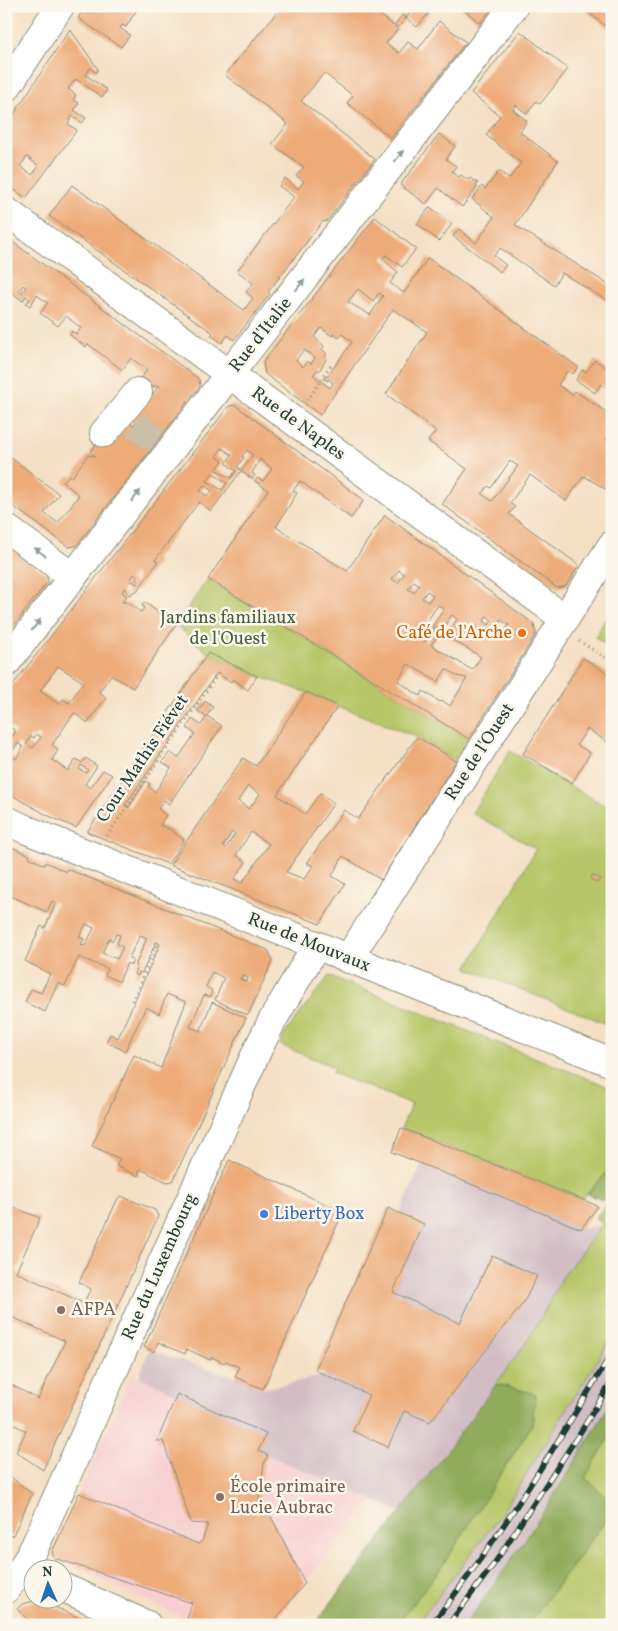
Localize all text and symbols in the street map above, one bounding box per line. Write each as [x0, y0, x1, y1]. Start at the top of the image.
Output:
one-way arrow [393, 150, 404, 163]
one-way arrow [294, 279, 305, 292]
street label: Rue d'Italie [224, 292, 298, 378]
street label: Rue de Naples [246, 381, 350, 467]
one-way arrow [130, 490, 141, 503]
one-way arrow [33, 547, 47, 557]
park label: Jardins familiaux de l'Ouest [160, 606, 296, 652]
one-way arrow [31, 618, 41, 631]
place label: Café de l'Arche [396, 621, 512, 646]
marker: Café de l'Arche [516, 627, 528, 639]
street label: Cour Mathis Fiévet [91, 690, 195, 828]
street label: Rue de l'Ouest [439, 698, 521, 806]
street label: Rue de Mouvaux [244, 907, 374, 979]
street label: Rue du Luxembourg [116, 1190, 204, 1344]
place label: Liberty Box [274, 1202, 364, 1227]
marker: Liberty Box [258, 1208, 270, 1220]
place label: AFPA [71, 1298, 116, 1323]
marker: AFPA [55, 1304, 67, 1316]
place label: École primaire Lucie Aubrac [230, 1475, 345, 1521]
marker: École primaire Lucie Aubrac [214, 1491, 226, 1503]
north arrow [22, 1558, 72, 1608]
text: N [42, 1563, 53, 1582]

